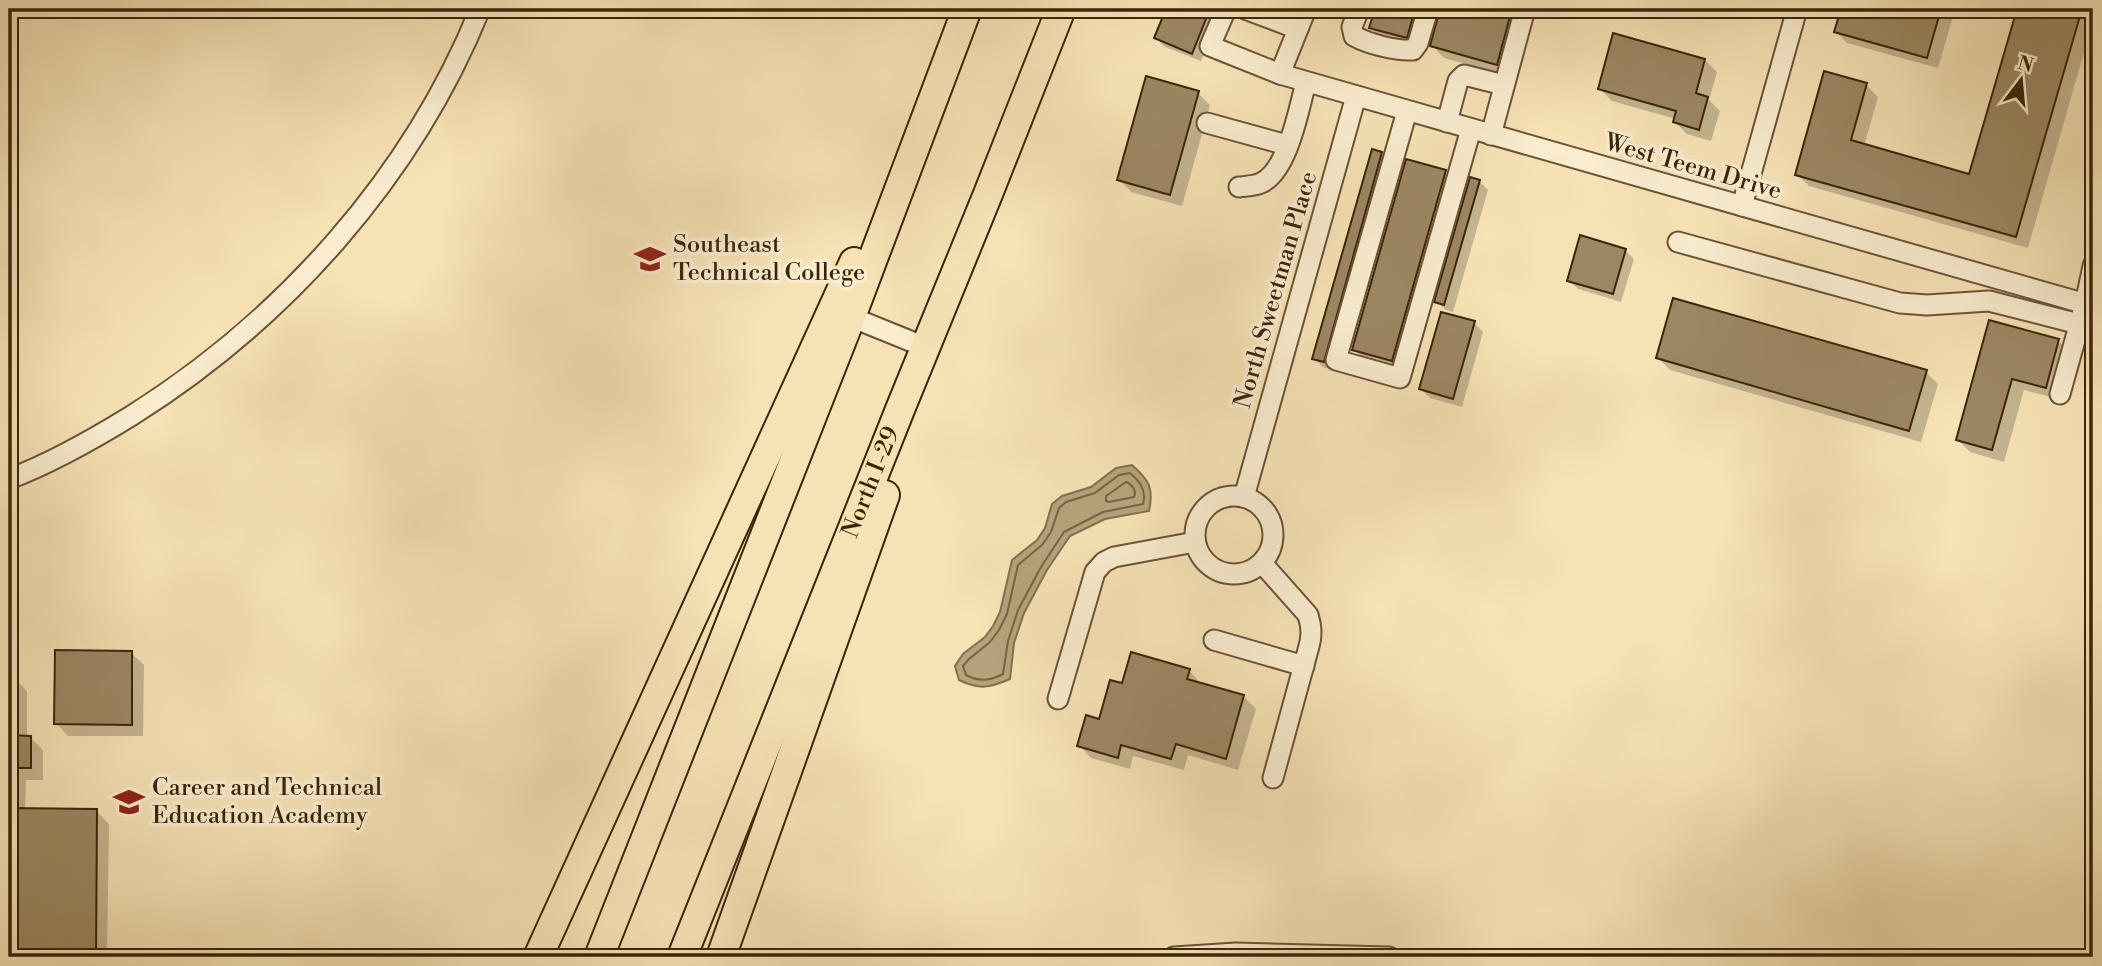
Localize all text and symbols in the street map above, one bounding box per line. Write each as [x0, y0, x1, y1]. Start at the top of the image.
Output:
north arrow [1986, 46, 2056, 116]
text: N [2015, 51, 2036, 78]
street label: West Teem Drive [1600, 127, 1785, 207]
street label: North Sweetman Place [1228, 168, 1324, 412]
place label: Southeast Technical College [673, 230, 865, 288]
school or university icon: Southeast Technical College [633, 242, 667, 276]
street label: North I-29 [835, 422, 907, 542]
place label: Career and Technical Education Academy [152, 773, 382, 831]
school or university icon: Career and Technical Education Academy [112, 785, 146, 819]

